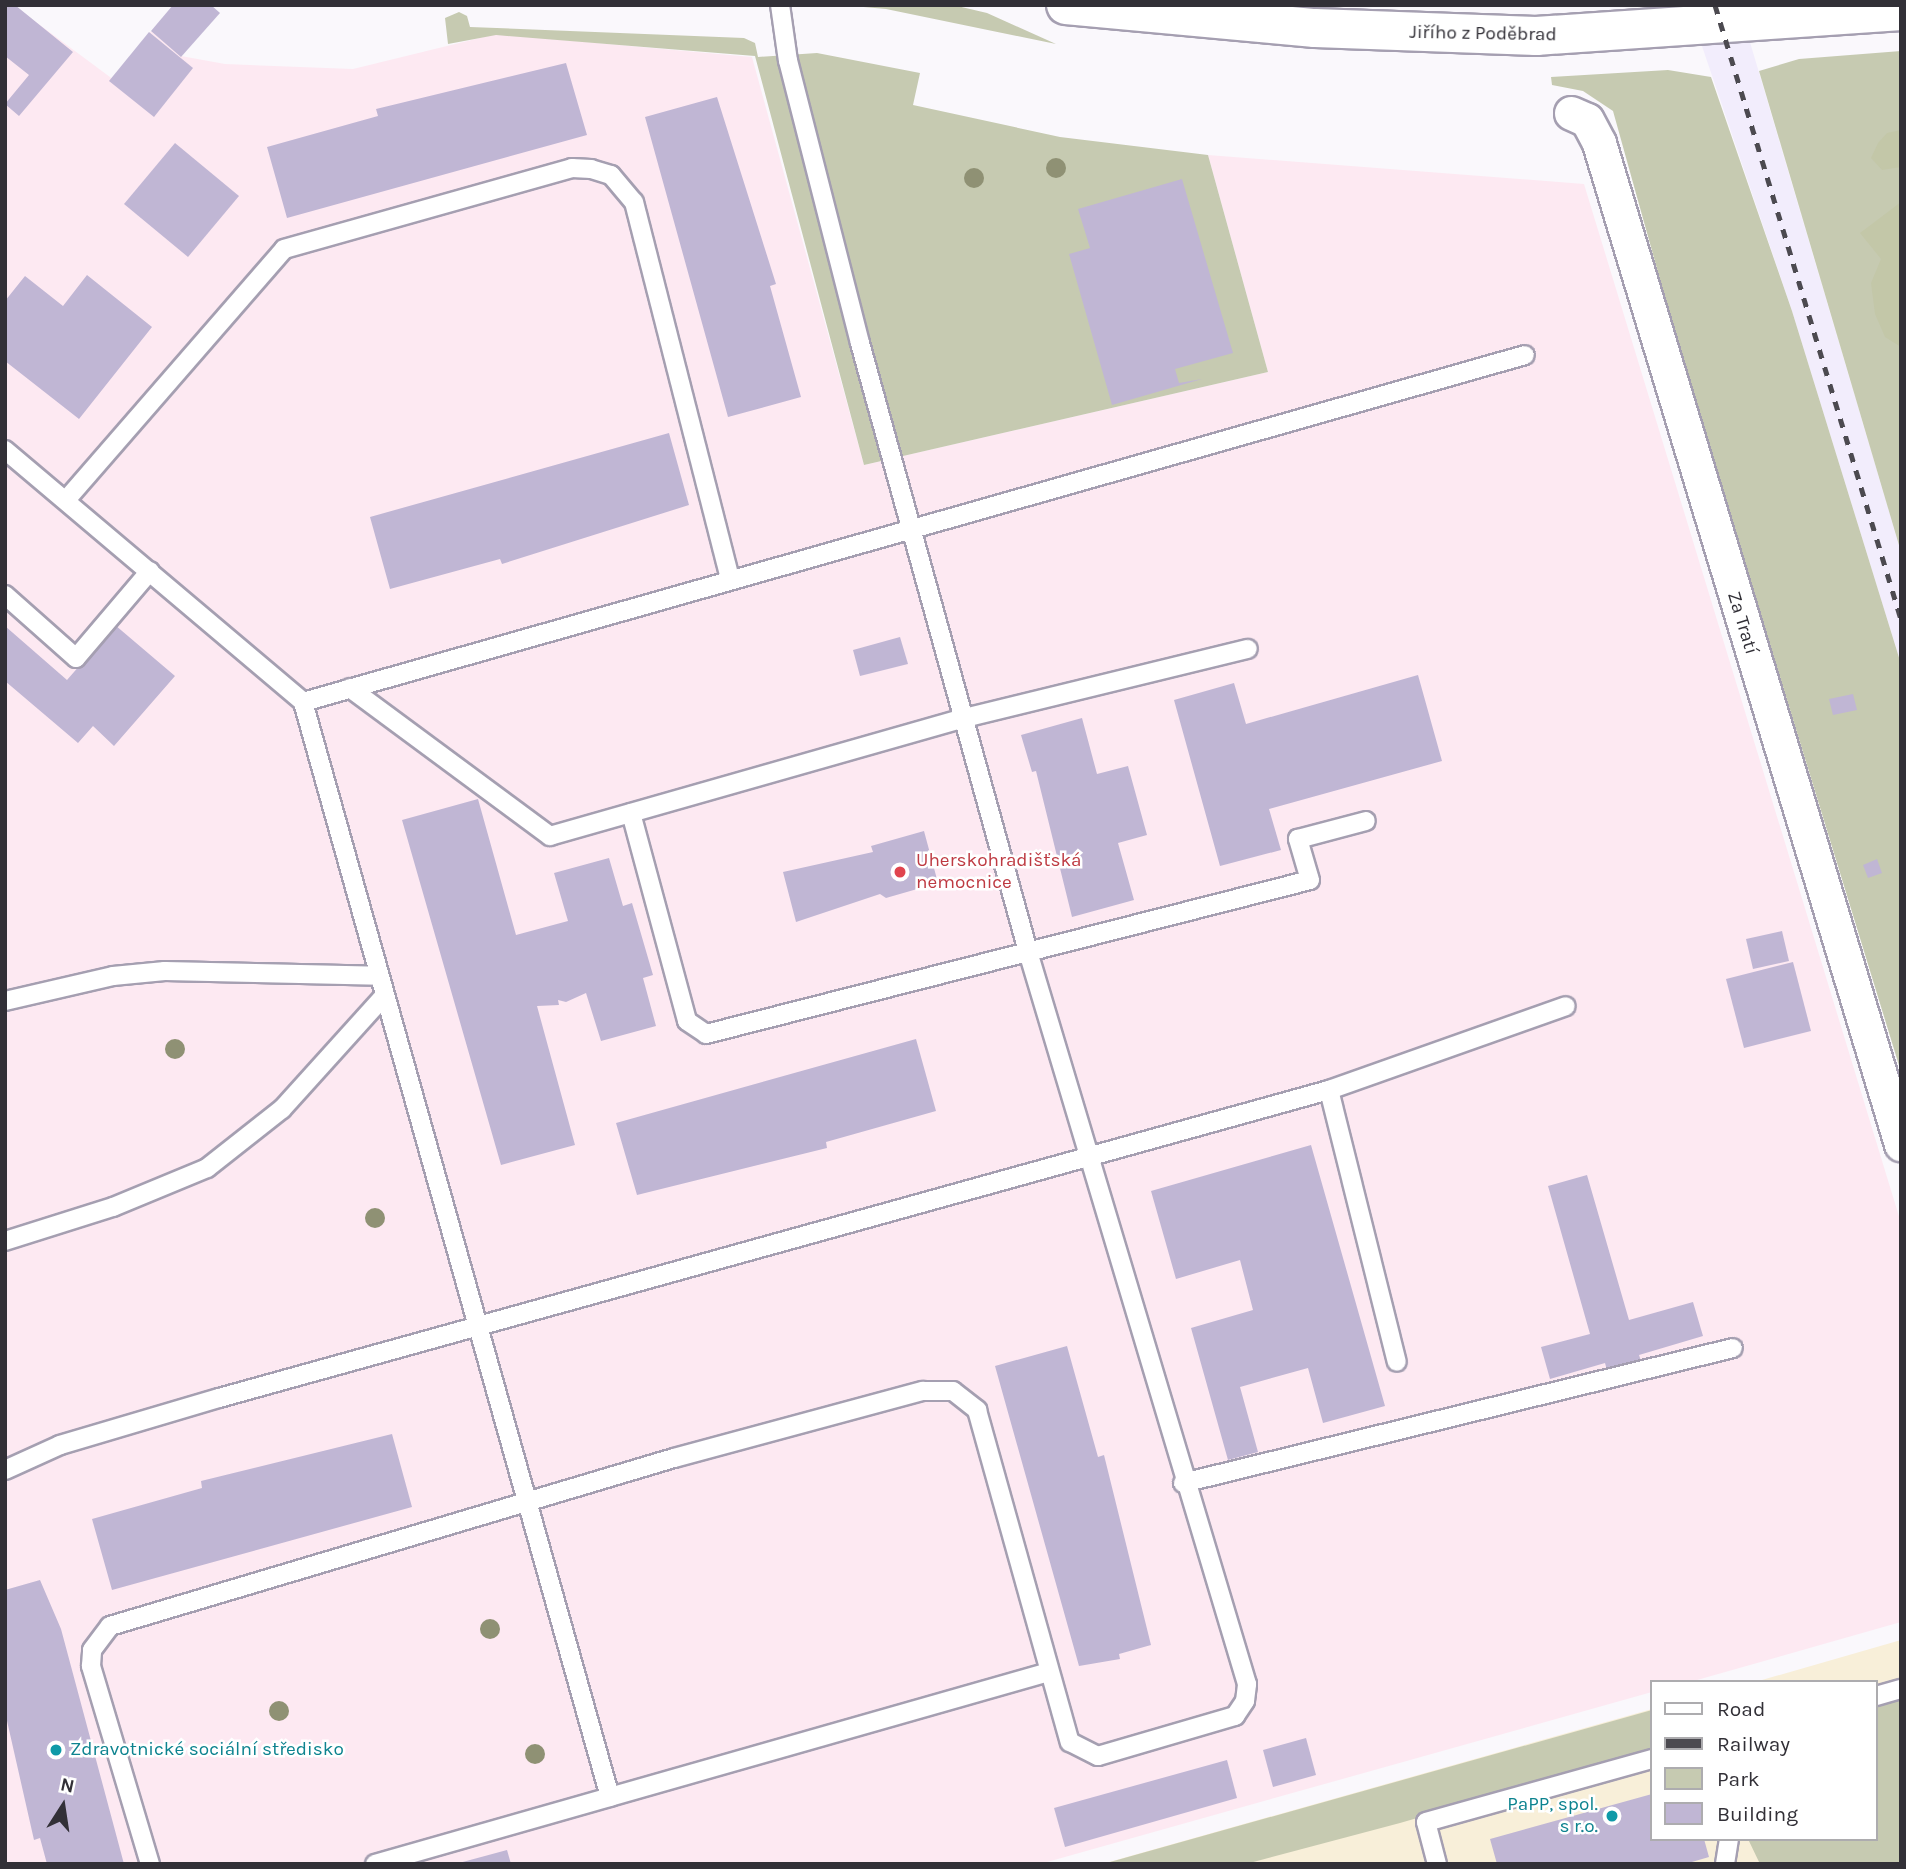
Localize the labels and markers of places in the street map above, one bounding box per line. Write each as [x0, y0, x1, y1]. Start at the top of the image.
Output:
place label: Uherskohradišťská nemocnice [916, 850, 1082, 894]
marker: Uherskohradišťská nemocnice [890, 862, 910, 882]
place label: Zdravotnické sociální středisko [70, 1739, 344, 1761]
marker: Zdravotnické sociální středisko [48, 1742, 64, 1758]
place label: PaPP, spol. s r.o. [1507, 1794, 1598, 1838]
marker: PaPP, spol. s r.o. [1604, 1808, 1620, 1824]

